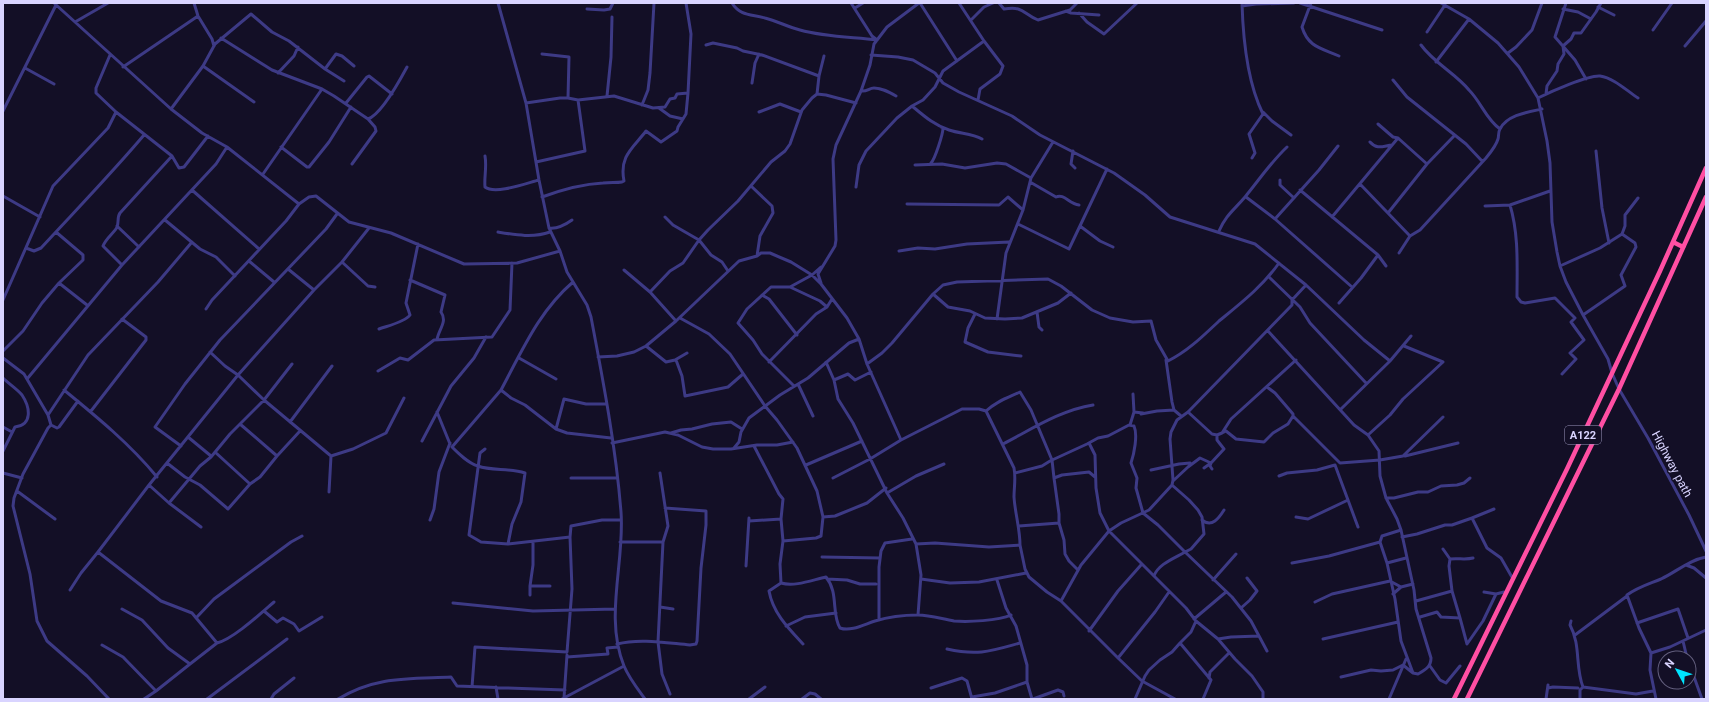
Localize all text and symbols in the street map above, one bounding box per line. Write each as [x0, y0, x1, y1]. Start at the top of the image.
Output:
road number: A122 [1565, 426, 1601, 444]
street label: Highway path [1649, 429, 1695, 499]
north arrow [1657, 650, 1697, 690]
text: N [1662, 657, 1677, 671]

